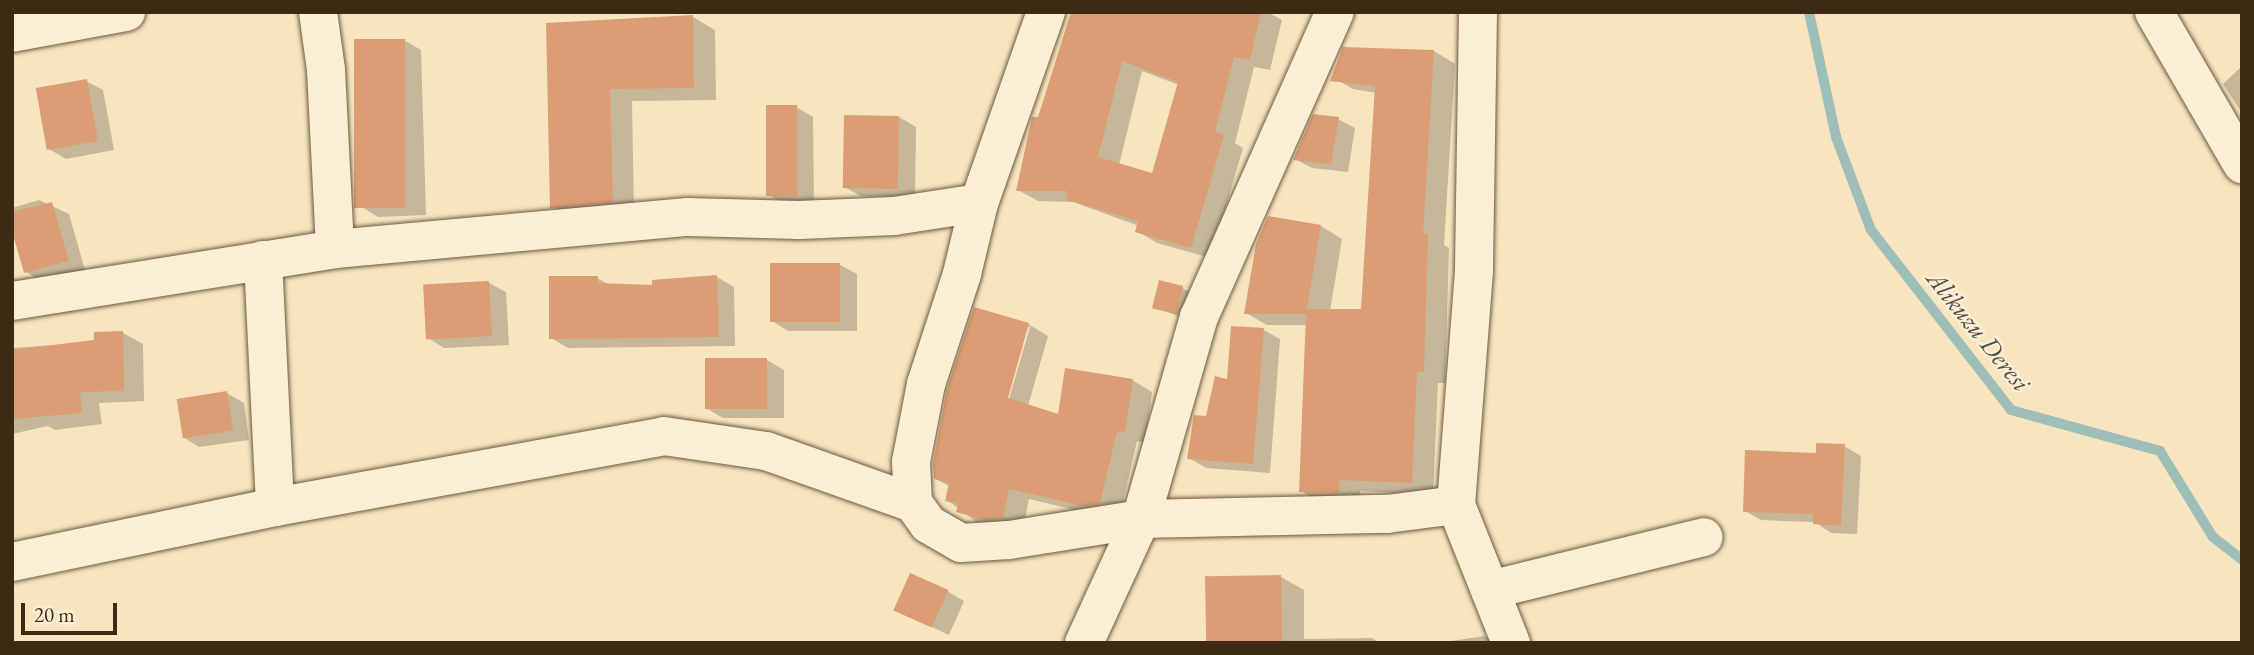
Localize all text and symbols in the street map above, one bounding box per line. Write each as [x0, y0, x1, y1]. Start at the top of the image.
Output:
water label: Alikuzu Deresi [1920, 264, 2036, 398]
scale bar [24, 588, 121, 632]
text: 20 m [34, 601, 75, 628]

